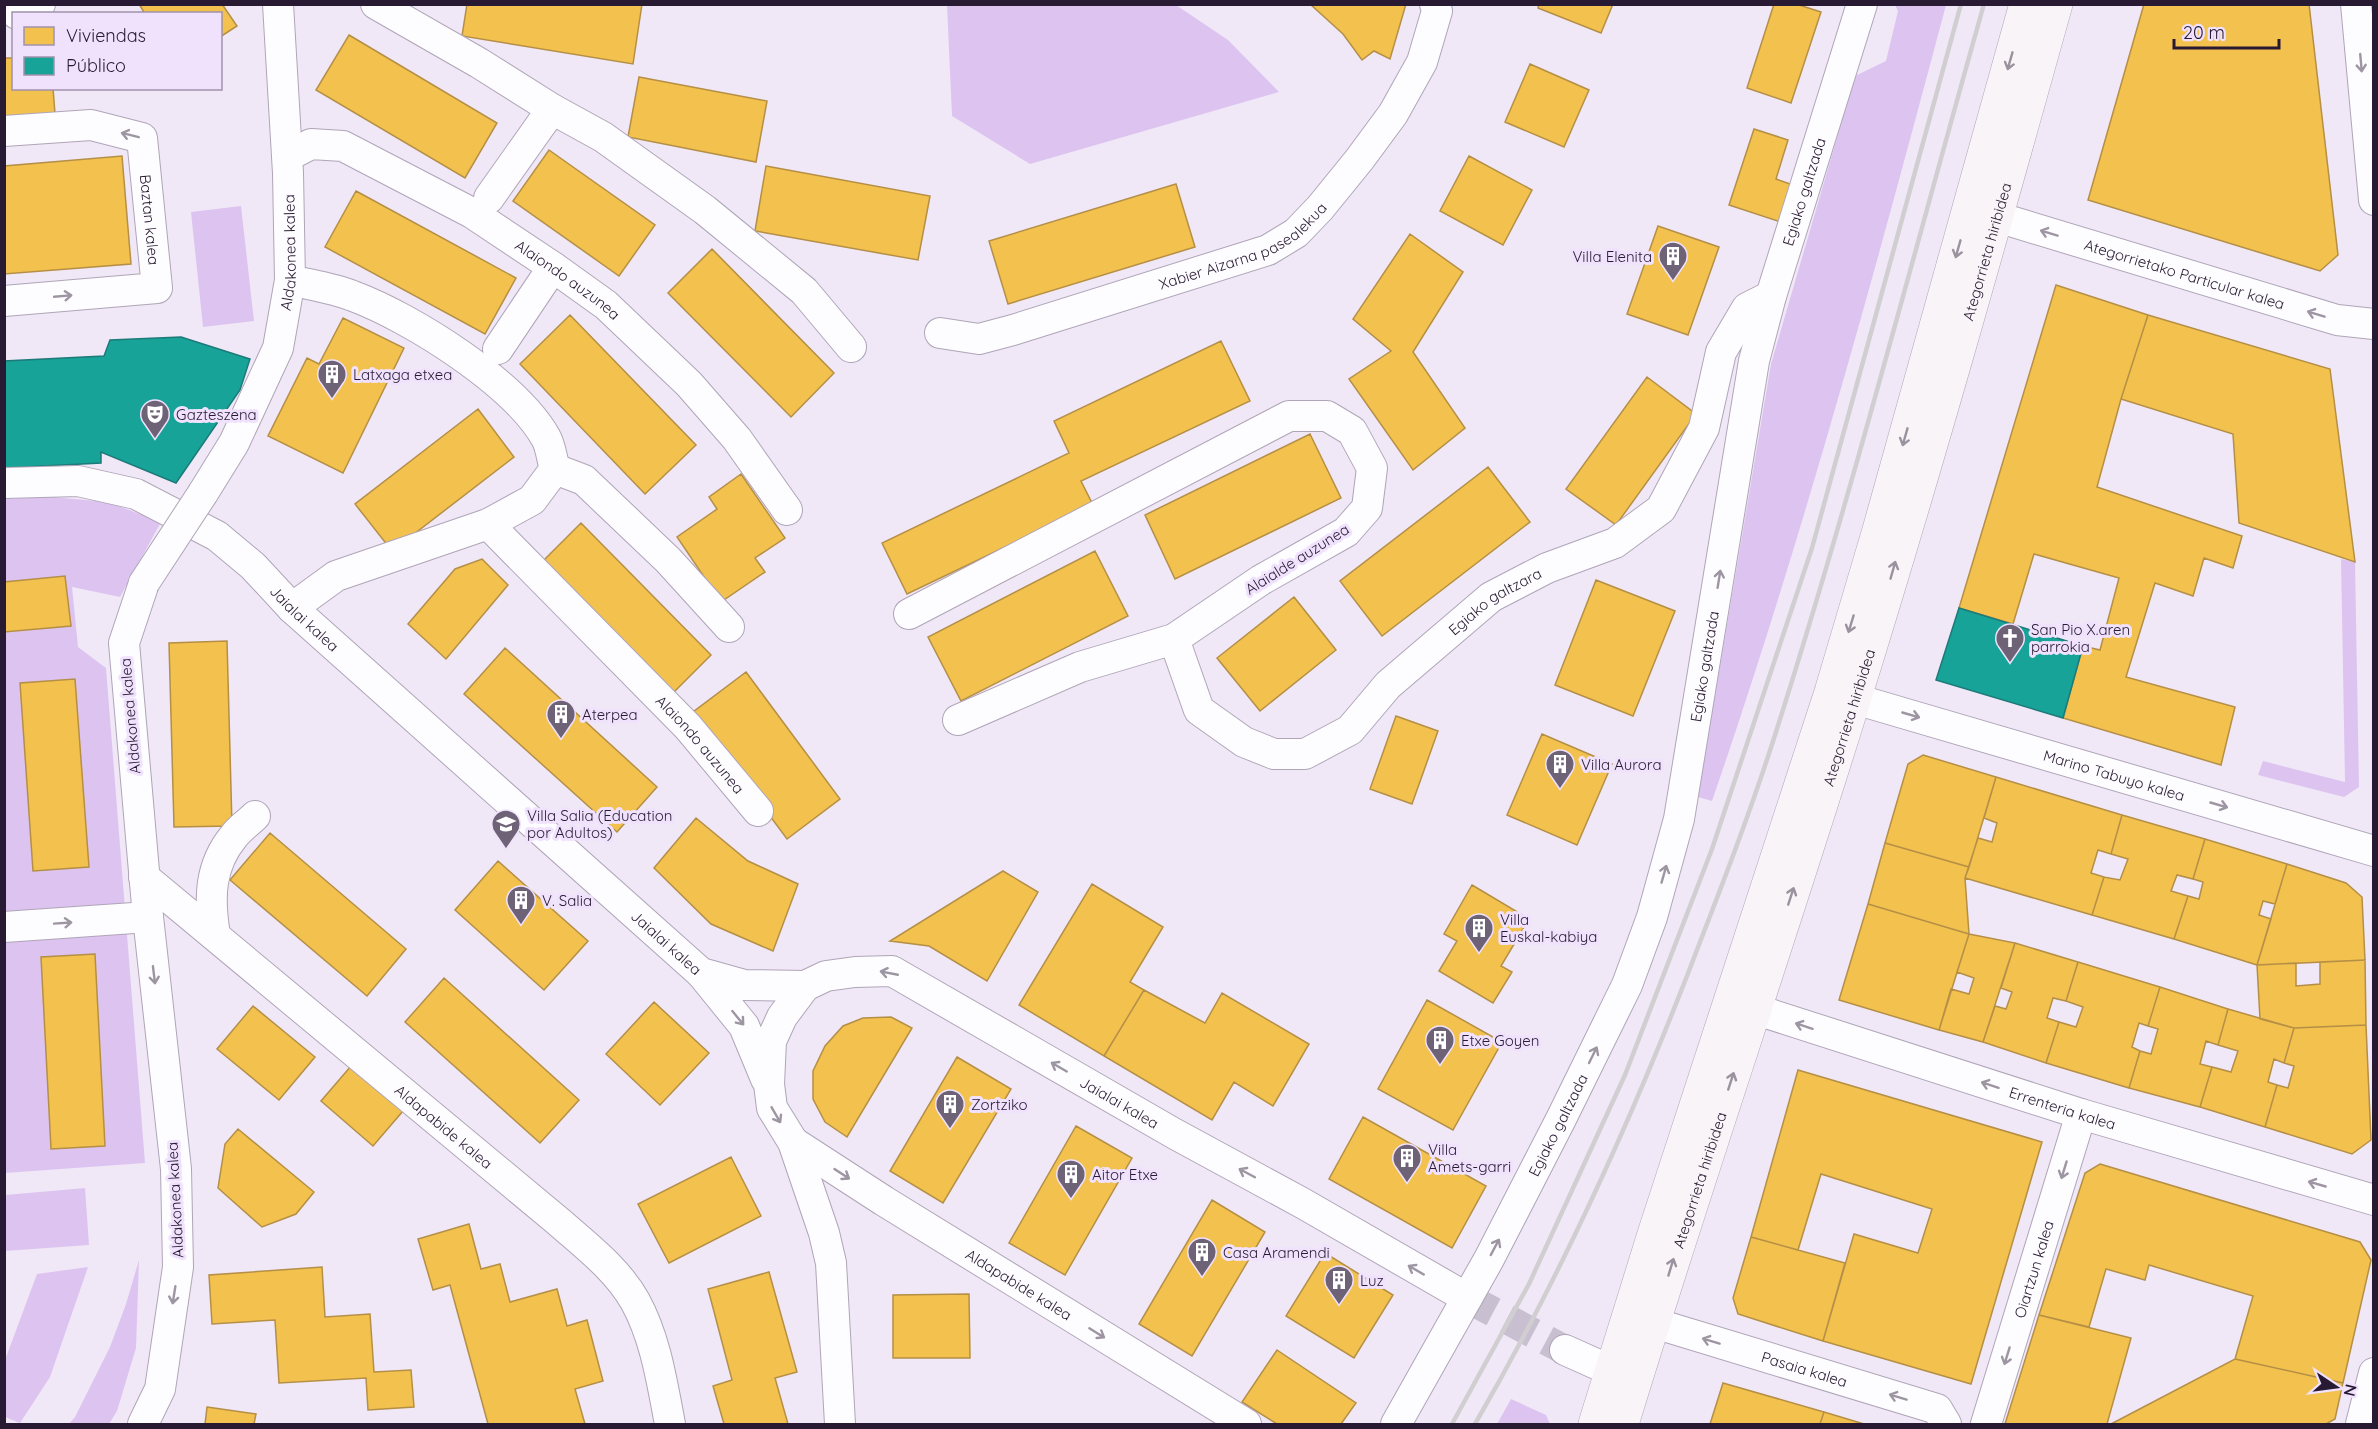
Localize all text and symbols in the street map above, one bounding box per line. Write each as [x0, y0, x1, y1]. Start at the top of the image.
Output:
legend [12, 12, 222, 90]
scale bar [2174, 12, 2279, 50]
text: 20 m [2183, 21, 2225, 44]
text: Viviendas [66, 24, 146, 47]
one-way arrow [2004, 51, 2015, 70]
one-way arrow [2356, 52, 2367, 72]
text: Público [66, 54, 126, 77]
one-way arrow [121, 128, 140, 140]
street label: Egiako galtzada [1778, 135, 1829, 248]
street label: Baztan kalea [136, 174, 164, 266]
street label: Ategorrieta hiribidea [1958, 180, 2015, 323]
street label: Aldakonea kalea [275, 194, 299, 312]
street label: Xabier Aizarna pasealekua [1156, 198, 1330, 293]
one-way arrow [2040, 227, 2059, 238]
street label: Alaiondo auzunea [512, 235, 625, 323]
street label: Ategorrietako Particular kalea [2082, 235, 2287, 313]
one-way arrow [1951, 239, 1963, 258]
building icon: Villa Elenita [1657, 240, 1689, 282]
place label: Villa Elenita [1572, 247, 1652, 266]
one-way arrow [52, 290, 72, 301]
one-way arrow [2307, 308, 2326, 319]
building icon: Latxaga etxea [316, 358, 348, 400]
place label: Latxaga etxea [353, 365, 452, 384]
theatre icon: Gazteszena [139, 398, 171, 440]
place label: Gazteszena [176, 405, 257, 424]
one-way arrow [1899, 427, 1910, 446]
street label: Alaialde auzunea [1242, 519, 1352, 599]
one-way arrow [1888, 560, 1899, 579]
street label: Egiako galtzara [1444, 563, 1544, 639]
one-way arrow [1714, 570, 1725, 589]
street label: Jaialai kalea [266, 581, 343, 655]
street label: Egiako galtzada [1686, 609, 1722, 723]
one-way arrow [1845, 614, 1856, 633]
place label: San Pio X.aren parrokia [2031, 620, 2130, 656]
church icon: San Pio X.aren parrokia [1994, 622, 2026, 664]
street label: Ategorrieta hiribidea [1818, 647, 1879, 788]
street label: Aldakonea kalea [115, 657, 145, 775]
street label: Alaiondo auzunea [652, 691, 749, 797]
building icon: Aterpea [545, 698, 577, 740]
place label: Aterpea [582, 705, 638, 724]
one-way arrow [1901, 710, 1920, 721]
street label: Marino Tabuyo kalea [2041, 745, 2187, 805]
building icon: Villa Aurora [1544, 748, 1576, 790]
place label: Villa Aurora [1581, 755, 1662, 774]
one-way arrow [2209, 800, 2228, 811]
place label: Villa Salia (Education por Adultos) [527, 806, 672, 842]
school or university icon: Villa Salia (Education por Adultos) [490, 808, 522, 850]
one-way arrow [1659, 864, 1670, 883]
building icon: V. Salia [505, 884, 537, 926]
one-way arrow [1786, 887, 1797, 906]
place label: V. Salia [542, 891, 592, 910]
street label: Jaialai kalea [628, 906, 706, 979]
place label: Villa Euskal-kabiya [1500, 910, 1597, 946]
building icon: Villa Euskal-kabiya [1463, 912, 1495, 954]
one-way arrow [52, 917, 72, 928]
one-way arrow [149, 965, 160, 985]
one-way arrow [880, 968, 899, 979]
one-way arrow [731, 1010, 744, 1026]
one-way arrow [1795, 1020, 1814, 1031]
building icon: Etxe Goyen [1424, 1024, 1456, 1066]
place label: Etxe Goyen [1461, 1031, 1539, 1050]
one-way arrow [1588, 1046, 1600, 1064]
one-way arrow [1051, 1061, 1068, 1073]
street label: Egiako galtzada [1524, 1071, 1591, 1179]
street label: Jaialai kalea [1077, 1072, 1162, 1132]
one-way arrow [1726, 1073, 1737, 1091]
one-way arrow [1981, 1079, 2000, 1090]
street label: Aldapabide kalea [391, 1080, 497, 1172]
street label: Errenteria kalea [2007, 1082, 2118, 1133]
building icon: Zortziko [934, 1088, 966, 1130]
place label: Zortziko [971, 1095, 1028, 1114]
one-way arrow [771, 1106, 783, 1123]
street label: Ategorrieta hiribidea [1668, 1109, 1730, 1251]
place label: Villa Amets-garri [1428, 1140, 1511, 1176]
street label: Aldakonea kalea [162, 1141, 188, 1259]
building icon: Villa Amets-garri [1391, 1142, 1423, 1184]
building icon: Aitor Etxe [1055, 1158, 1087, 1200]
one-way arrow [2058, 1160, 2069, 1179]
place label: Aitor Etxe [1092, 1165, 1158, 1184]
one-way arrow [1239, 1167, 1256, 1179]
one-way arrow [833, 1168, 850, 1180]
one-way arrow [2308, 1178, 2327, 1189]
street label: Oiartzun kalea [2010, 1218, 2057, 1320]
building icon: Casa Aramendi [1186, 1236, 1218, 1278]
one-way arrow [1489, 1239, 1501, 1256]
place label: Casa Aramendi [1223, 1243, 1330, 1262]
street label: Aldapabide kalea [962, 1244, 1076, 1324]
one-way arrow [1666, 1258, 1677, 1277]
one-way arrow [1408, 1263, 1425, 1275]
building icon: Luz [1323, 1264, 1355, 1306]
place label: Luz [1360, 1271, 1384, 1290]
one-way arrow [169, 1284, 180, 1304]
one-way arrow [1088, 1326, 1105, 1339]
one-way arrow [1702, 1335, 1721, 1346]
one-way arrow [2001, 1346, 2012, 1365]
street label: Pasaia kalea [1759, 1347, 1850, 1391]
north arrow [2306, 1357, 2366, 1417]
text: N [2340, 1382, 2362, 1398]
one-way arrow [1889, 1391, 1908, 1402]

